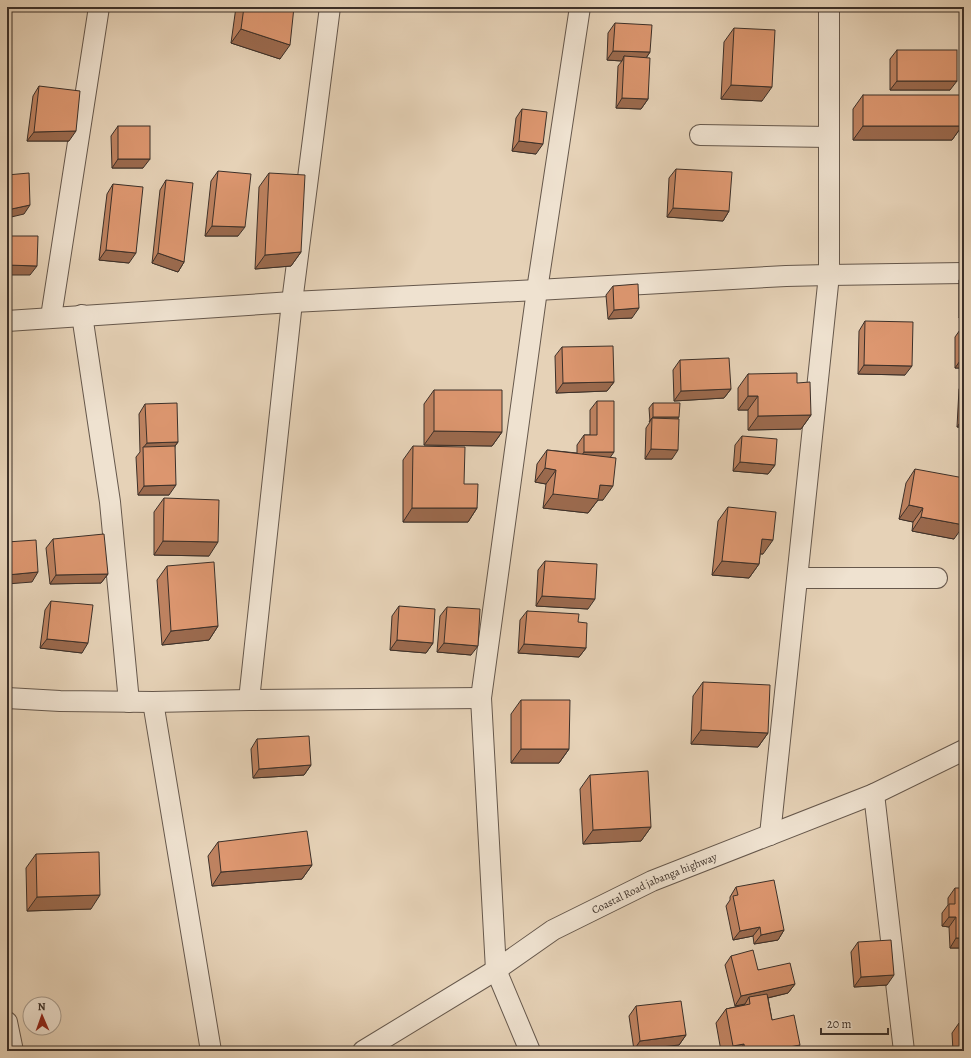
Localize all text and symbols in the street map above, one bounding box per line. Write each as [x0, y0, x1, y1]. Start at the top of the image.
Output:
street label: Coastal Road jabanga highway [589, 849, 719, 918]
north arrow [22, 996, 62, 1036]
text: N [37, 999, 46, 1014]
scale bar [821, 1010, 888, 1036]
text: 20 m [827, 1016, 851, 1032]

